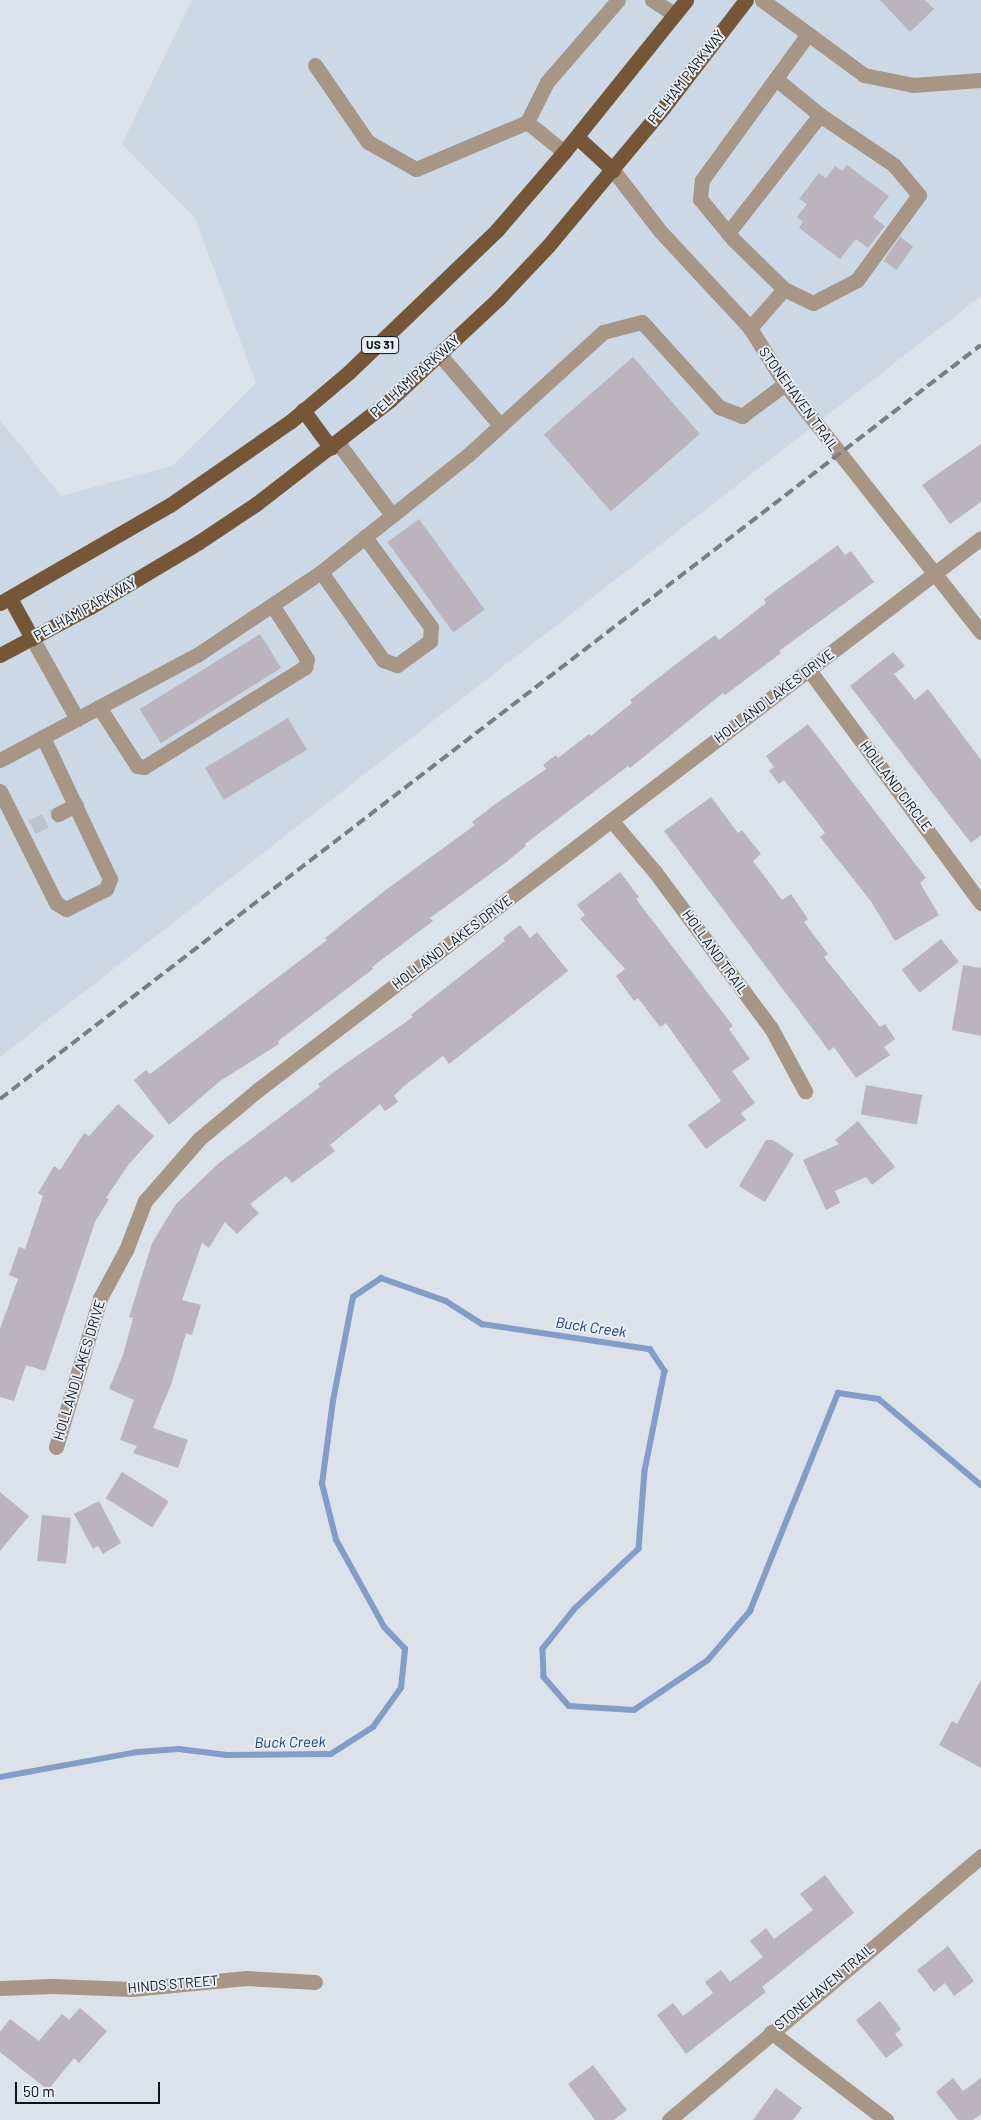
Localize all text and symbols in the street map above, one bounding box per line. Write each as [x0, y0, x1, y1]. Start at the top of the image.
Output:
street label: PELHAM PARKWAY [644, 26, 728, 128]
street label: PELHAM PARKWAY [367, 331, 463, 421]
road number: US 31 [360, 336, 400, 354]
street label: STONEHAVEN TRAIL [756, 344, 842, 454]
street label: PELHAM PARKWAY [31, 574, 139, 644]
street label: HOLLAND LAKES DRIVE [711, 645, 837, 747]
street label: HOLLAND CIRCLE [856, 737, 936, 835]
street label: HOLLAND LAKES DRIVE [389, 891, 515, 993]
street label: HOLLAND TRAIL [679, 906, 751, 998]
street label: HOLLAND LAKES DRIVE [50, 1298, 108, 1442]
water label: Buck Creek [554, 1313, 628, 1341]
water label: Buck Creek [254, 1732, 326, 1752]
street label: STONEHAVEN TRAIL [771, 1941, 877, 2033]
street label: HINDS STREET [127, 1972, 219, 1996]
scale bar [18, 2072, 162, 2104]
text: 50 m [23, 2082, 55, 2100]

